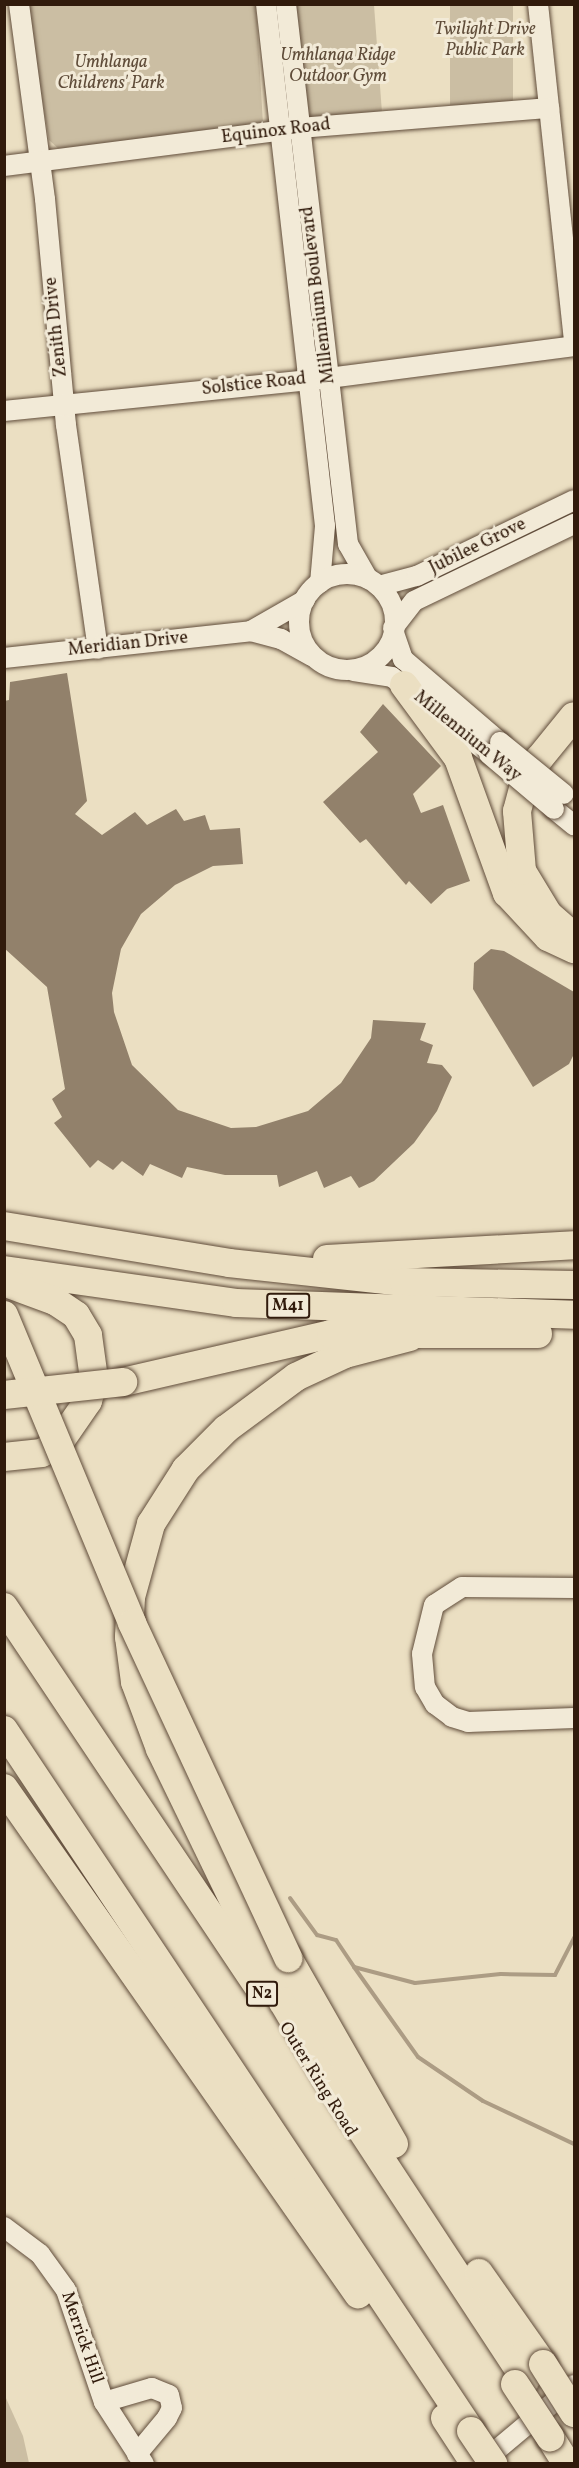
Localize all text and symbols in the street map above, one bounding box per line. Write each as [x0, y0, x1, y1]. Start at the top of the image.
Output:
park label: Twilight Drive Public Park [434, 20, 536, 63]
park label: Umhlanga Ridge Outdoor Gym [280, 46, 396, 88]
park label: Umhlanga Childrens' Park [57, 53, 165, 96]
street label: Equinox Road [220, 115, 332, 149]
street label: Millennium Boulevard [297, 205, 341, 385]
street label: Zenith Drive [41, 276, 73, 378]
street label: Solstice Road [201, 369, 307, 401]
street label: Jubilee Grove [426, 514, 530, 580]
street label: Meridian Drive [67, 628, 189, 662]
street label: Millennium Way [409, 687, 525, 787]
road number: M41 [266, 1293, 310, 1319]
road number: N2 [246, 1981, 278, 2007]
street label: Outer Ring Road [273, 2019, 361, 2141]
street label: Merrick Hill [55, 2289, 107, 2387]

